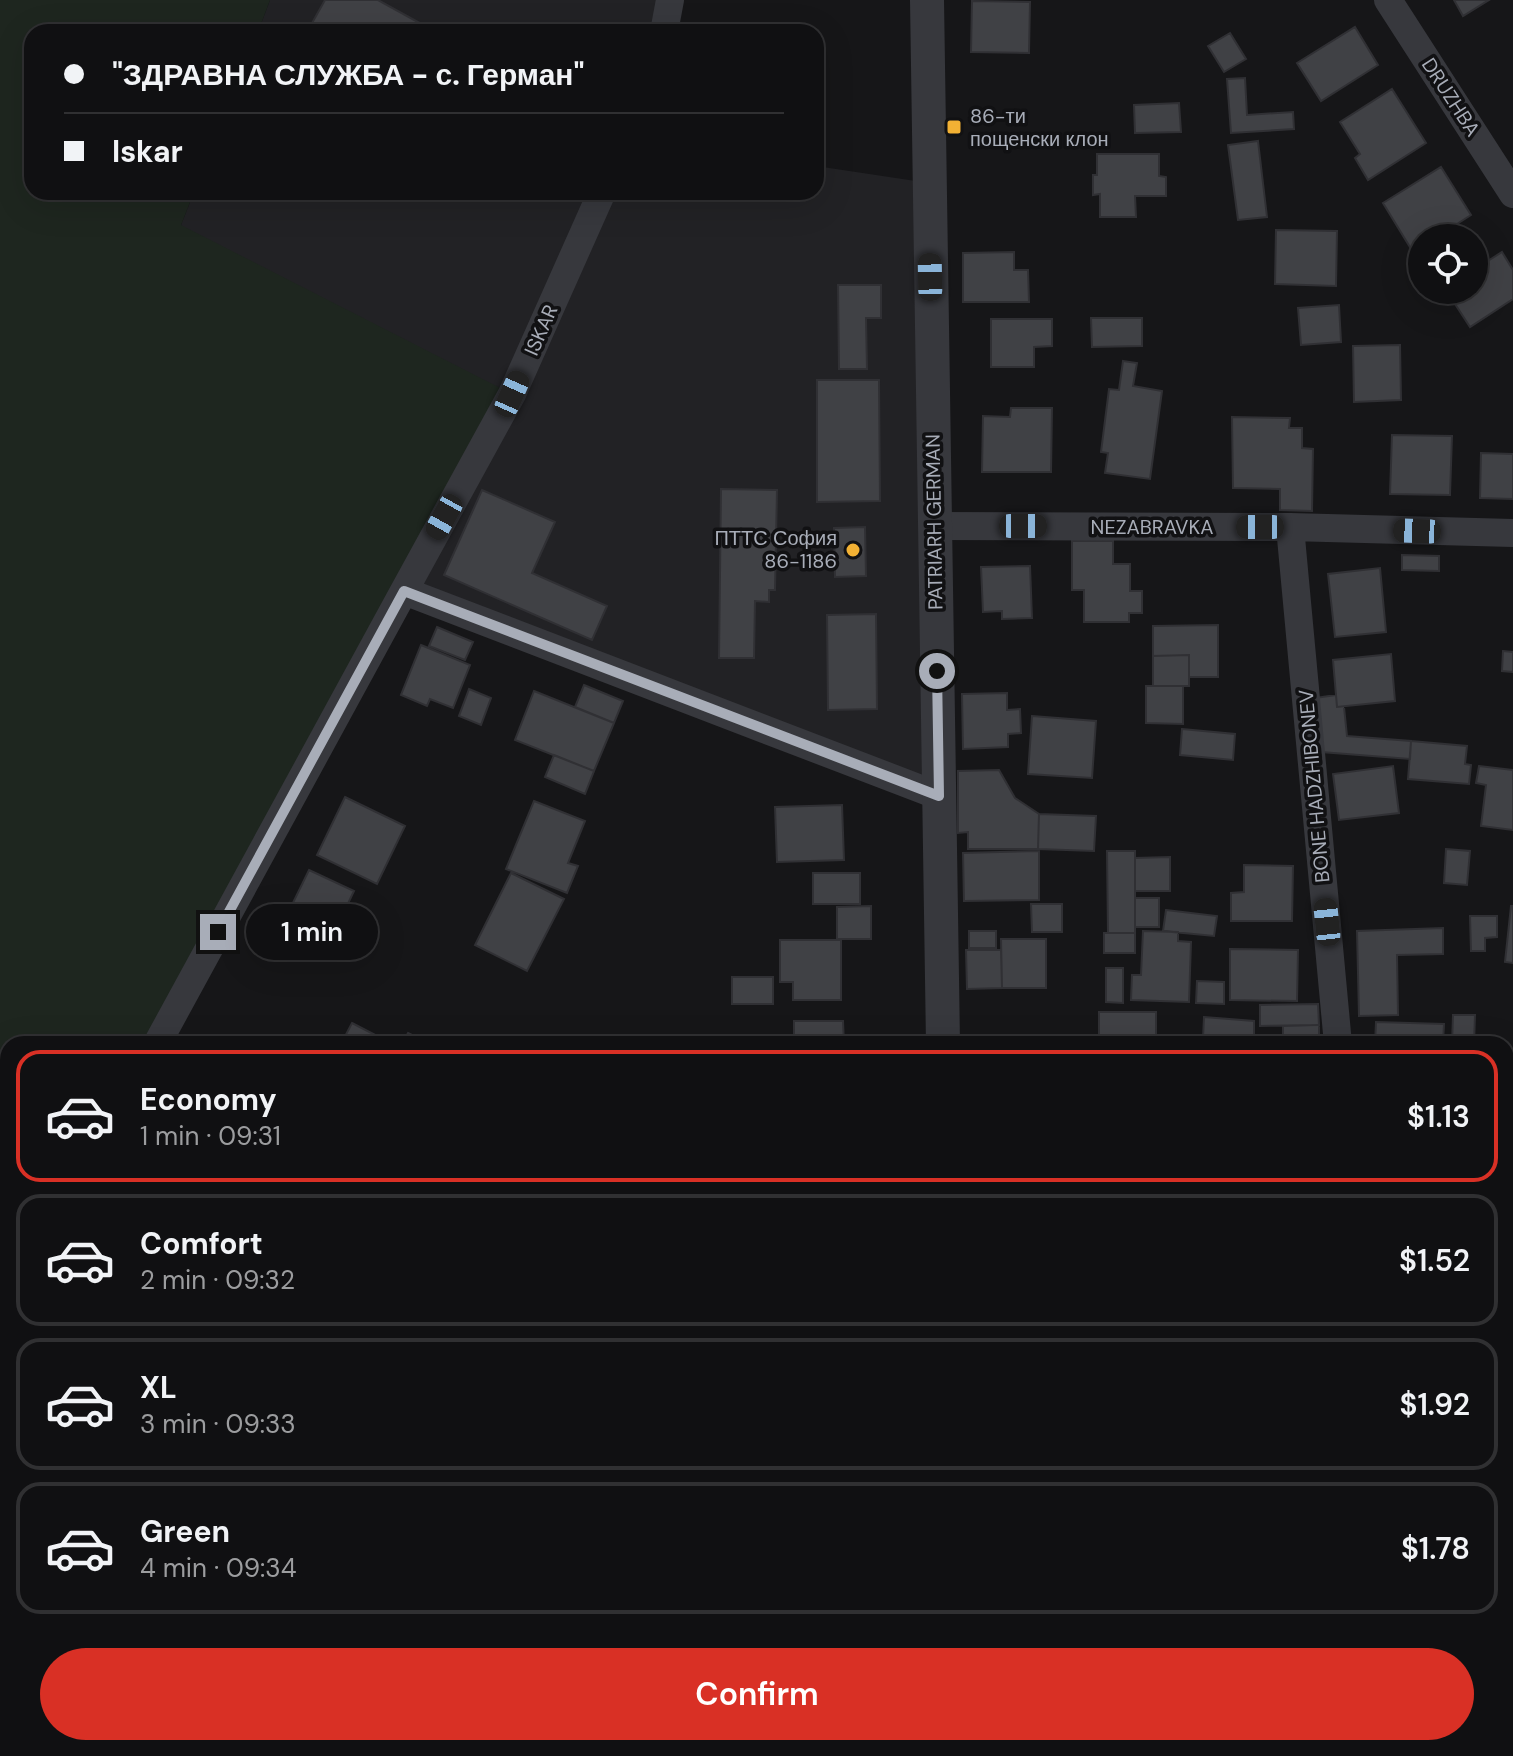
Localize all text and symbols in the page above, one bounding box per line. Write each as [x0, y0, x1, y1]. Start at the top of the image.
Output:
street label: DRUZHBA [1416, 53, 1486, 141]
text: "ЗДРАВНА СЛУЖБА - с. Герман" [112, 55, 584, 94]
place label: 86-ти пощенски клон [970, 103, 1109, 152]
marker: 86-ти пощенски клон [945, 118, 963, 136]
text: Iskar [112, 132, 183, 171]
map controls [1408, 224, 1488, 304]
button: locate [1408, 224, 1488, 304]
car [918, 253, 942, 301]
street label: ISKAR [518, 300, 564, 360]
car [491, 367, 533, 421]
street label: PATRIARH GERMAN [919, 434, 949, 610]
car [422, 490, 466, 544]
car [999, 514, 1047, 538]
street label: NEZABRAVKA [1091, 514, 1213, 540]
car [1236, 515, 1284, 539]
car [1393, 518, 1441, 544]
place label: ПТТС София 86-1186 [714, 525, 837, 574]
marker: ПТТС София 86-1186 [844, 541, 862, 559]
route start [919, 653, 955, 689]
street label: BONE HADZHIBONEV [1293, 688, 1335, 884]
car [1313, 897, 1341, 947]
callout: 1 min [246, 904, 378, 960]
route end [200, 914, 236, 950]
text: 1 min [281, 915, 343, 949]
icon: car [44, 1080, 116, 1152]
text: Economy [140, 1080, 277, 1119]
text: $1.13 [1407, 1097, 1470, 1136]
text: 1 min · 09:31 [140, 1119, 281, 1153]
icon: car [44, 1224, 116, 1296]
text: Comfort [140, 1224, 263, 1263]
text: $1.52 [1399, 1241, 1470, 1280]
text: 2 min · 09:32 [140, 1263, 295, 1297]
icon: car [44, 1368, 116, 1440]
text: XL [140, 1368, 177, 1407]
text: $1.92 [1399, 1385, 1470, 1424]
text: 3 min · 09:33 [140, 1407, 296, 1441]
icon: car [44, 1512, 116, 1584]
text: Green [140, 1512, 230, 1551]
text: $1.78 [1401, 1529, 1470, 1568]
text: 4 min · 09:34 [140, 1551, 297, 1585]
button: Confirm [40, 1648, 1474, 1740]

